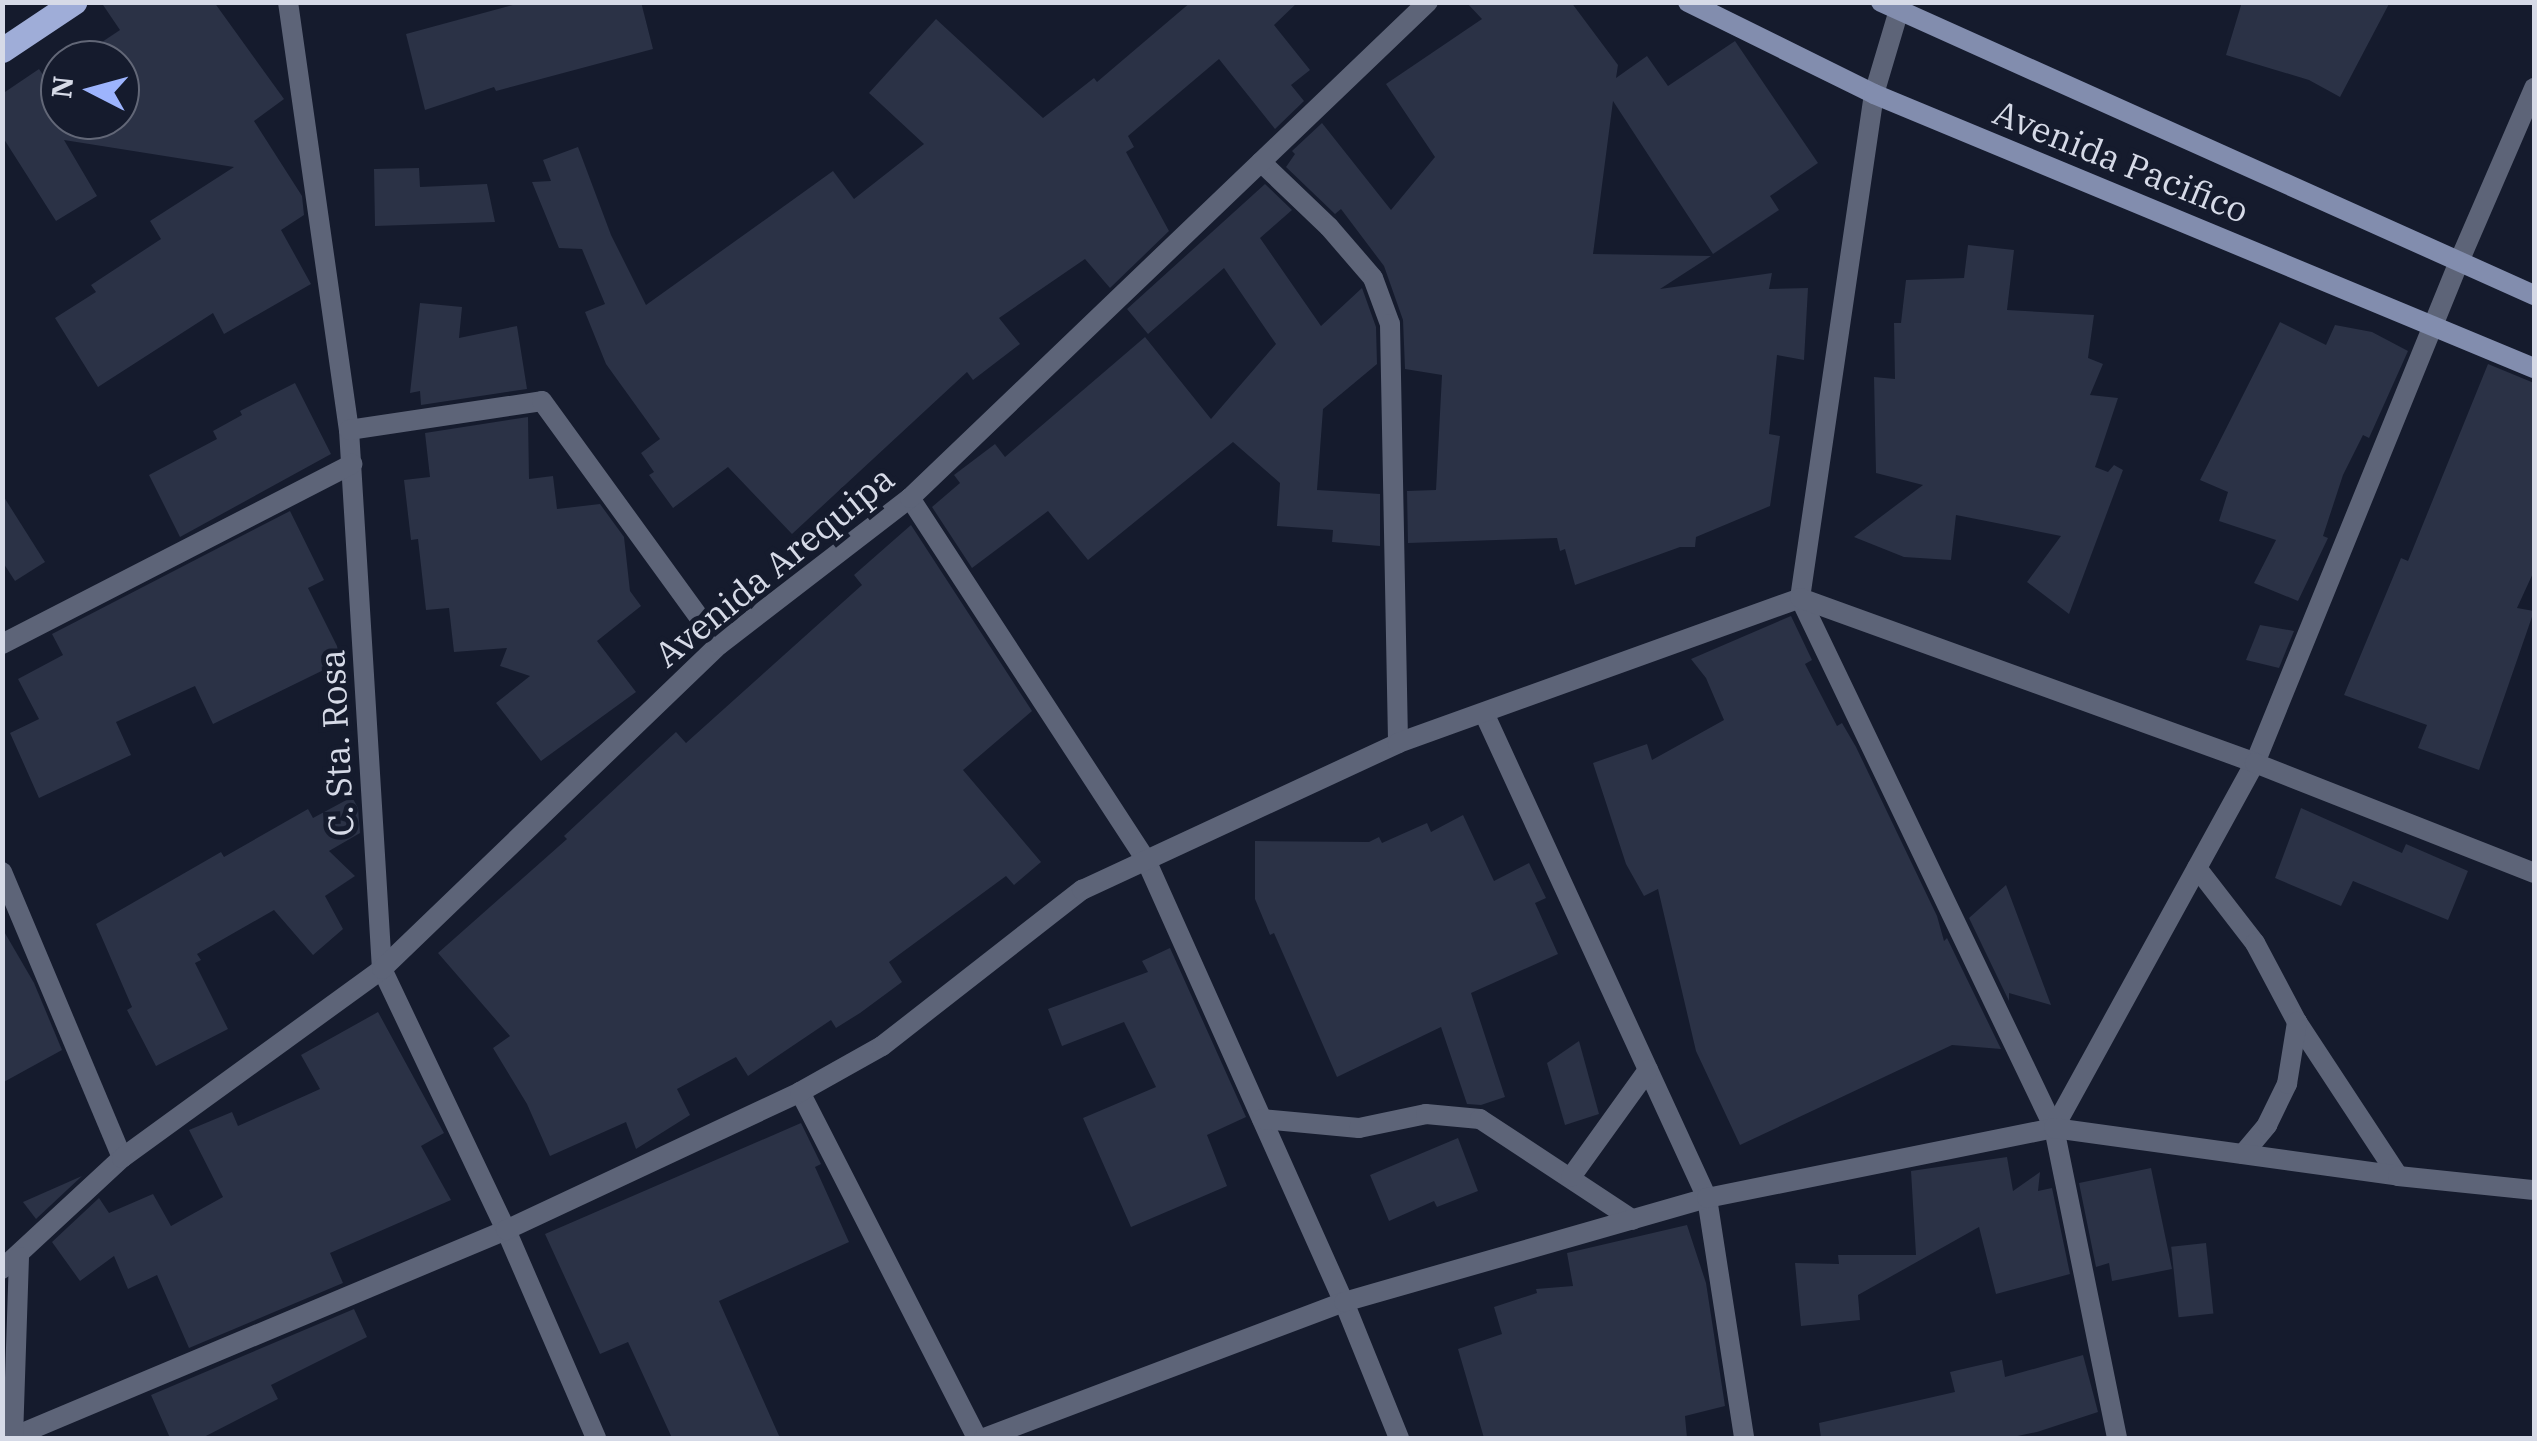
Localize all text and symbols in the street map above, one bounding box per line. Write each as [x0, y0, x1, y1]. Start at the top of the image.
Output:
north arrow [40, 40, 140, 140]
text: N [42, 74, 81, 100]
street label: Avenida Pacifico [1987, 91, 2255, 231]
street label: Avenida Arequipa [646, 457, 902, 675]
street label: C. Sta. Rosa [310, 648, 362, 838]

